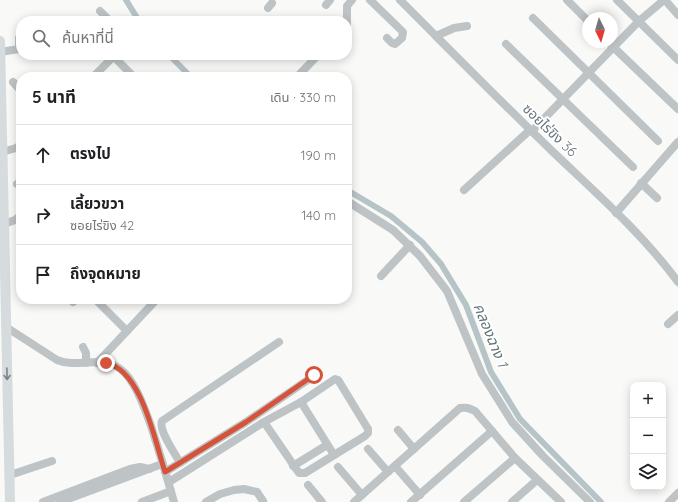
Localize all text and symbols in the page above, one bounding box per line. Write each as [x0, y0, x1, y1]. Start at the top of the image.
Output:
north arrow [582, 12, 618, 48]
search box [16, 16, 352, 60]
icon: search [30, 27, 52, 49]
text: ค้นหาที่นี่ [62, 28, 114, 47]
text: 5 นาที [32, 86, 76, 107]
text: เดิน · 330 m [270, 89, 336, 105]
street label: ซอยไร่ขิง 36 [519, 100, 581, 161]
icon: ahead [32, 144, 54, 166]
text: ตรงไป [70, 144, 111, 163]
text: 190 m [301, 147, 336, 163]
text: เลี้ยวขวา [70, 194, 124, 213]
icon: right [32, 204, 54, 226]
text: 140 m [301, 207, 336, 223]
text: ซอยไร่ขิง 42 [70, 217, 134, 233]
icon: arrive [32, 264, 54, 286]
text: ถึงจุดหมาย [70, 264, 141, 283]
water label: คลองฉาง 1 [470, 300, 513, 371]
route end [97, 354, 115, 372]
route start [305, 366, 323, 384]
one-way arrow [4, 367, 11, 380]
map controls [630, 382, 666, 490]
button: + [630, 382, 666, 418]
button: − [630, 418, 666, 454]
button: layers [630, 454, 666, 490]

